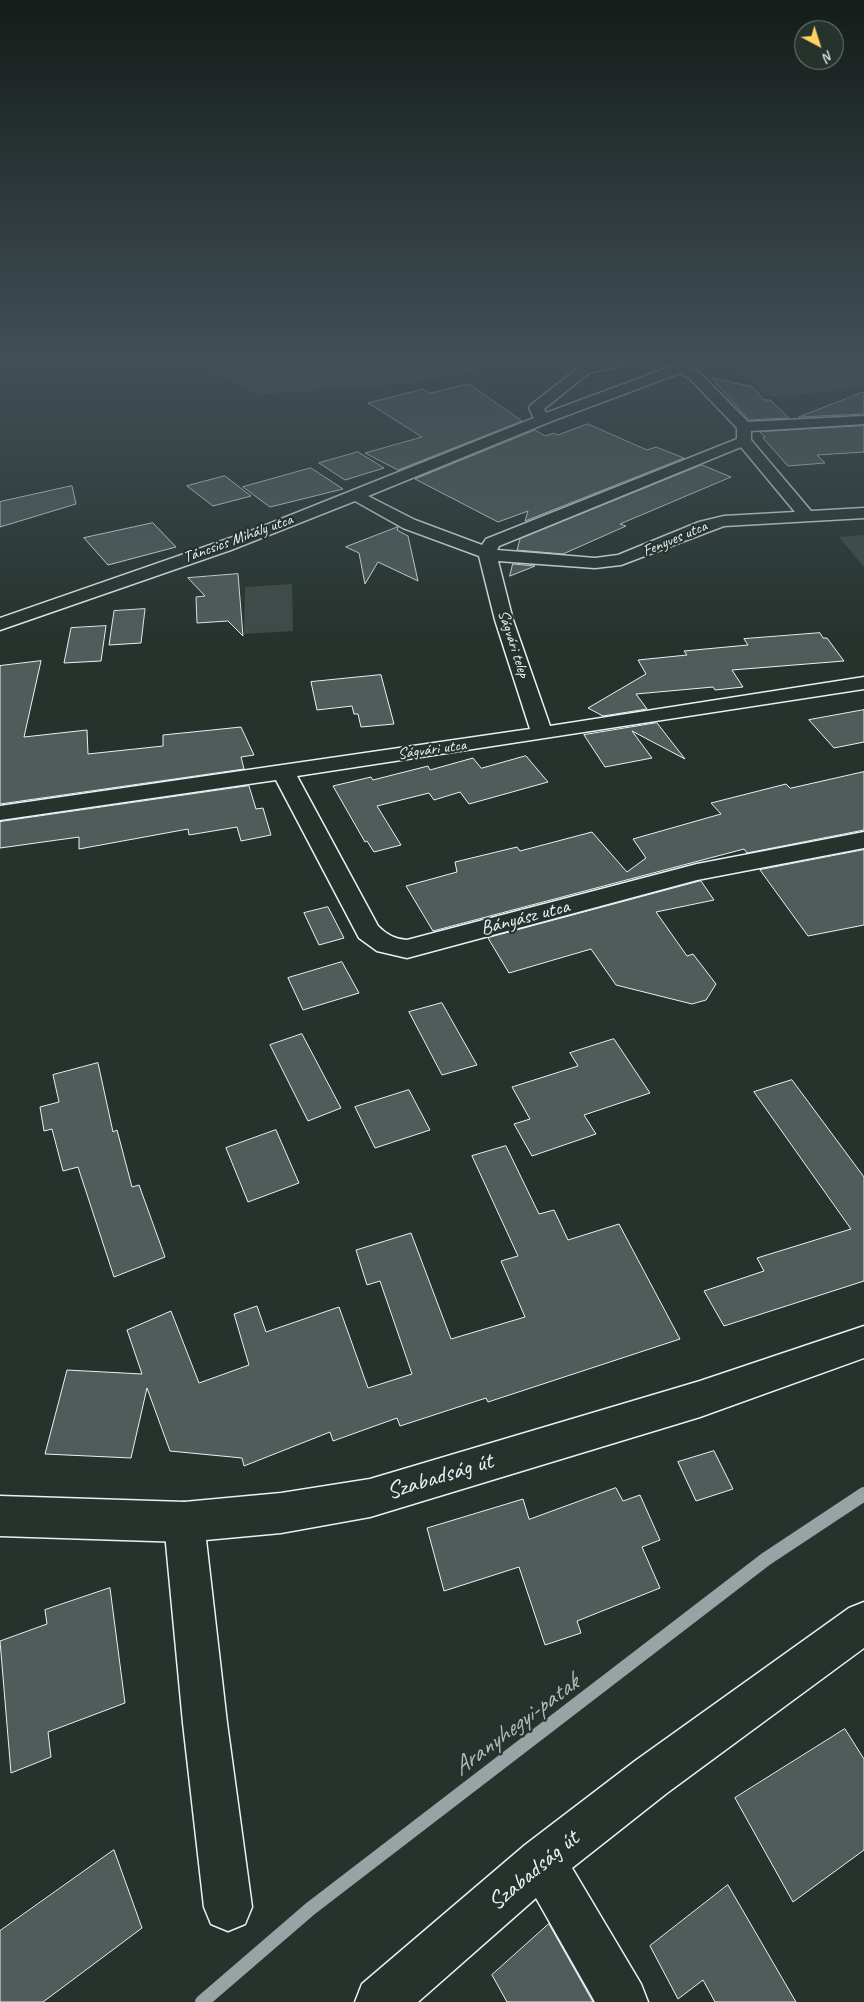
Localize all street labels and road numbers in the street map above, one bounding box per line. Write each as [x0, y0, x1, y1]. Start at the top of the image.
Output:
street label: Táncsics Mihály utca [181, 510, 295, 568]
street label: Fenyves utca [640, 517, 710, 561]
street label: Ságvári telep [493, 608, 533, 680]
street label: Ságvári utca [397, 736, 467, 764]
street label: Bányász utca [478, 895, 572, 941]
street label: Szabadság út [383, 1447, 497, 1507]
street label: Szabadság út [483, 1825, 585, 1917]

